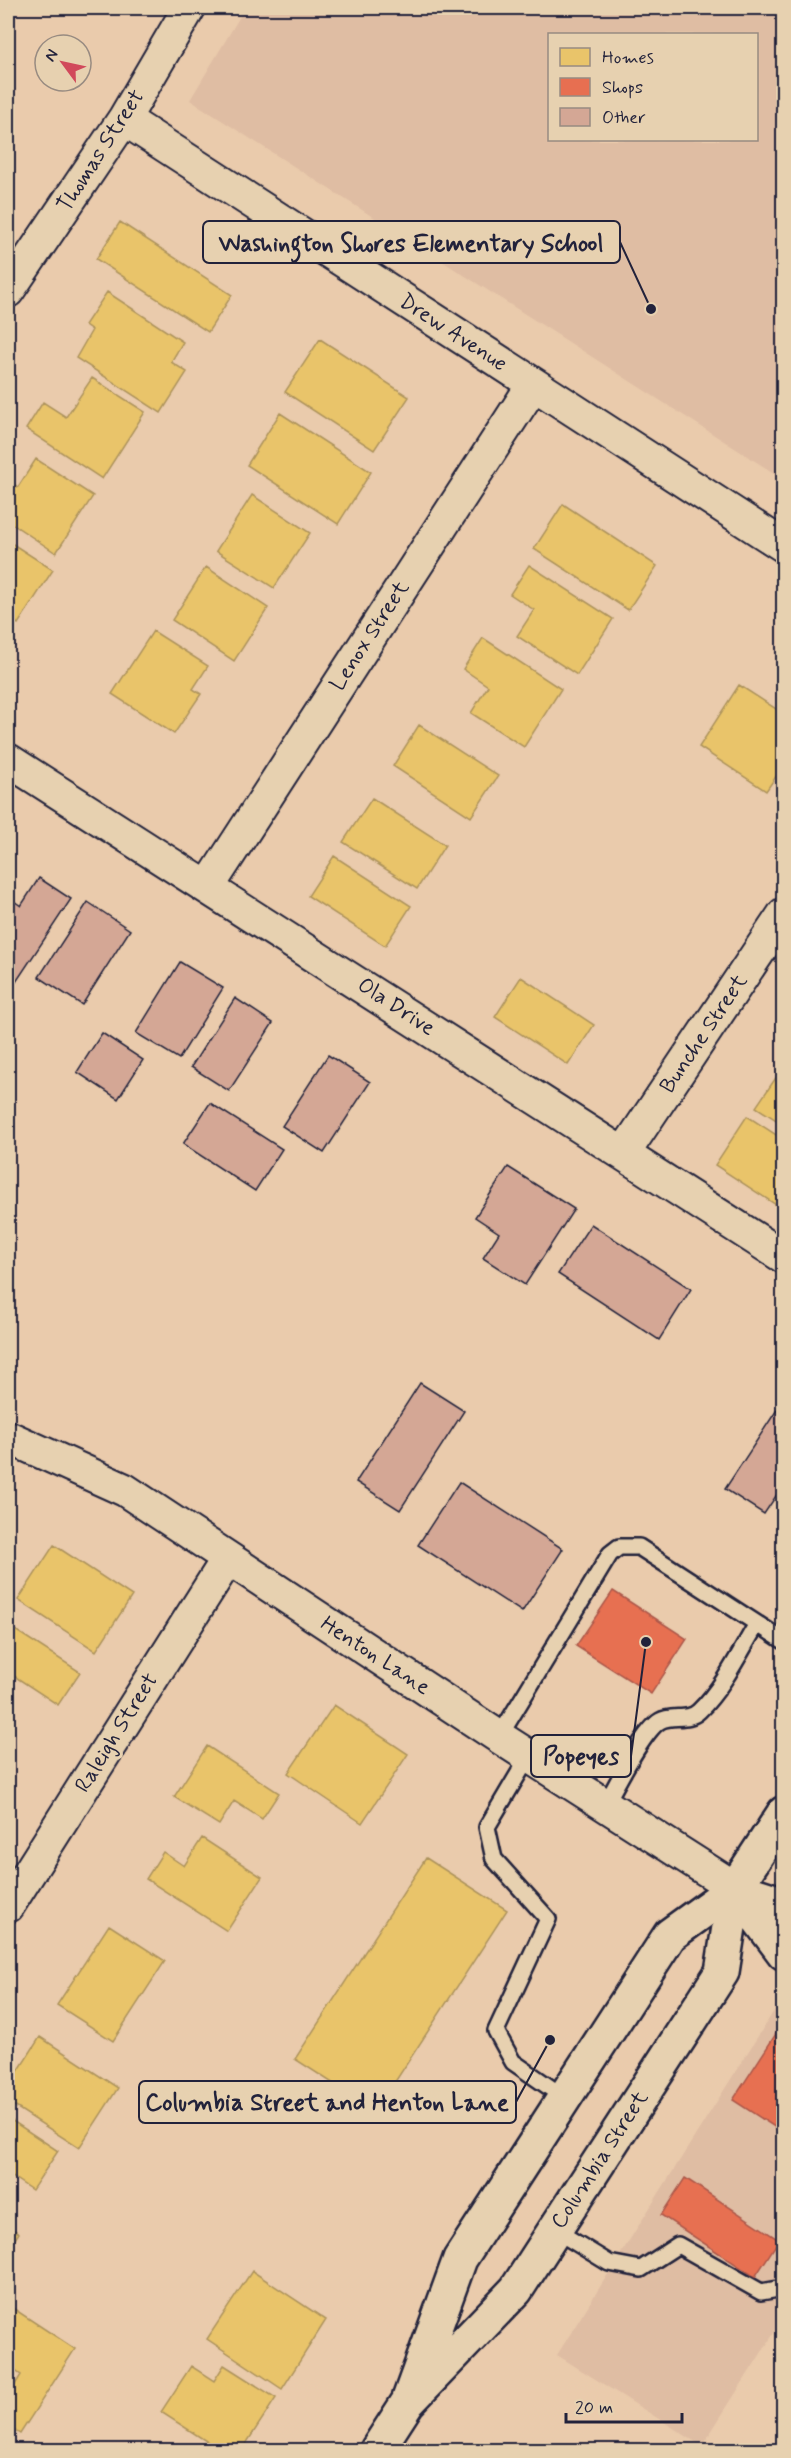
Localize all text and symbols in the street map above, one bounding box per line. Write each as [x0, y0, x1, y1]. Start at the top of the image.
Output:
north arrow [33, 33, 93, 93]
legend [548, 33, 758, 141]
text: N [40, 45, 63, 66]
text: Homes [602, 46, 654, 70]
text: Shops [602, 76, 643, 100]
street label: Thomas Street [51, 84, 151, 218]
text: Other [602, 106, 646, 130]
callout: Washington Shores Elementary School [203, 221, 620, 263]
text: Washington Shores Elementary School [218, 229, 603, 263]
street label: Drew Avenue [394, 288, 512, 378]
street label: Lenox Street [324, 576, 416, 696]
street label: Bunche Street [654, 969, 754, 1099]
street label: Ola Drive [352, 972, 440, 1043]
street label: Henton Lane [315, 1610, 435, 1702]
street label: Raleigh Street [69, 1668, 166, 1799]
callout: Popeyes [531, 1735, 631, 1777]
text: Popeyes [543, 1742, 619, 1773]
callout: Columbia Street and Henton Lane [139, 2081, 516, 2123]
street label: Columbia Street [545, 2086, 655, 2234]
text: Columbia Street and Henton Lane [145, 2088, 509, 2119]
scale bar [566, 2386, 682, 2424]
text: 20 m [575, 2396, 613, 2420]

